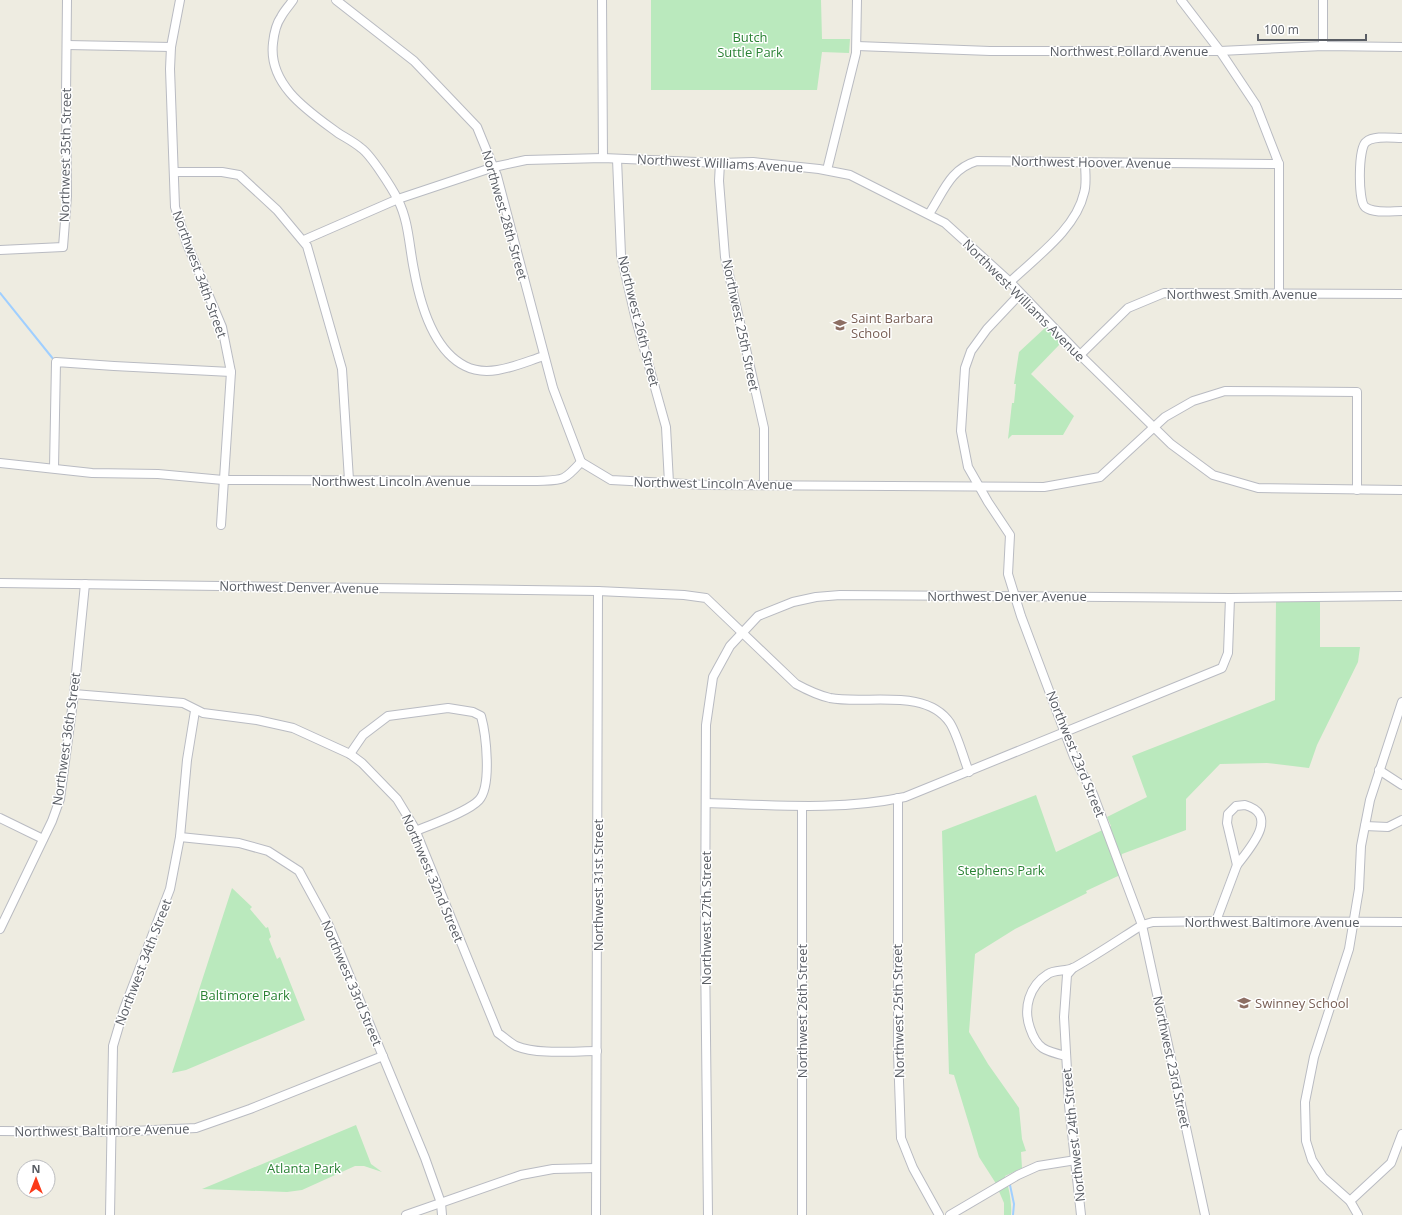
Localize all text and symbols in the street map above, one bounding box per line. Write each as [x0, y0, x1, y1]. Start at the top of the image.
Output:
scale bar [1258, 16, 1366, 42]
text: 100 m [1264, 21, 1299, 38]
park label: Butch Suttle Park [717, 28, 783, 61]
street label: Northwest Pollard Avenue [1050, 42, 1208, 60]
street label: Northwest 35th Street [55, 87, 75, 222]
street label: Northwest 28th Street [478, 148, 532, 282]
street label: Northwest Williams Avenue [636, 150, 804, 176]
street label: Northwest Hoover Avenue [1011, 152, 1171, 172]
street label: Northwest 34th Street [169, 208, 232, 341]
street label: Northwest Williams Avenue [959, 235, 1089, 365]
street label: Northwest 26th Street [614, 254, 664, 389]
street label: Northwest 25th Street [718, 257, 764, 393]
street label: Northwest Smith Avenue [1167, 285, 1317, 303]
place label: Saint Barbara School [851, 309, 933, 342]
school or university icon: Saint Barbara School [832, 317, 848, 333]
street label: Northwest Lincoln Avenue [311, 472, 471, 490]
street label: Northwest Lincoln Avenue [633, 473, 793, 493]
street label: Northwest Denver Avenue [219, 577, 379, 597]
street label: Northwest Denver Avenue [927, 587, 1087, 605]
street label: Northwest 36th Street [48, 671, 84, 807]
street label: Northwest 23rd Street [1042, 688, 1110, 820]
street label: Northwest 32nd Street [398, 811, 468, 945]
street label: Northwest 31st Street [589, 818, 607, 951]
street label: Northwest 27th Street [697, 851, 715, 985]
park label: Stephens Park [957, 861, 1045, 879]
street label: Northwest 34th Street [111, 896, 176, 1028]
street label: Northwest Baltimore Avenue [1184, 913, 1360, 931]
street label: Northwest 33rd Street [317, 917, 387, 1049]
street label: Northwest 25th Street [888, 943, 908, 1078]
street label: Northwest 26th Street [793, 944, 811, 1078]
park label: Baltimore Park [200, 986, 290, 1004]
street label: Northwest 23rd Street [1149, 994, 1195, 1130]
place label: Swinney School [1255, 994, 1349, 1012]
school or university icon: Swinney School [1236, 995, 1252, 1011]
street label: Northwest 24th Street [1057, 1067, 1089, 1203]
street label: Northwest Baltimore Avenue [14, 1119, 190, 1141]
north arrow [16, 1159, 56, 1199]
park label: Atlanta Park [267, 1159, 341, 1177]
text: N [32, 1161, 40, 1176]

